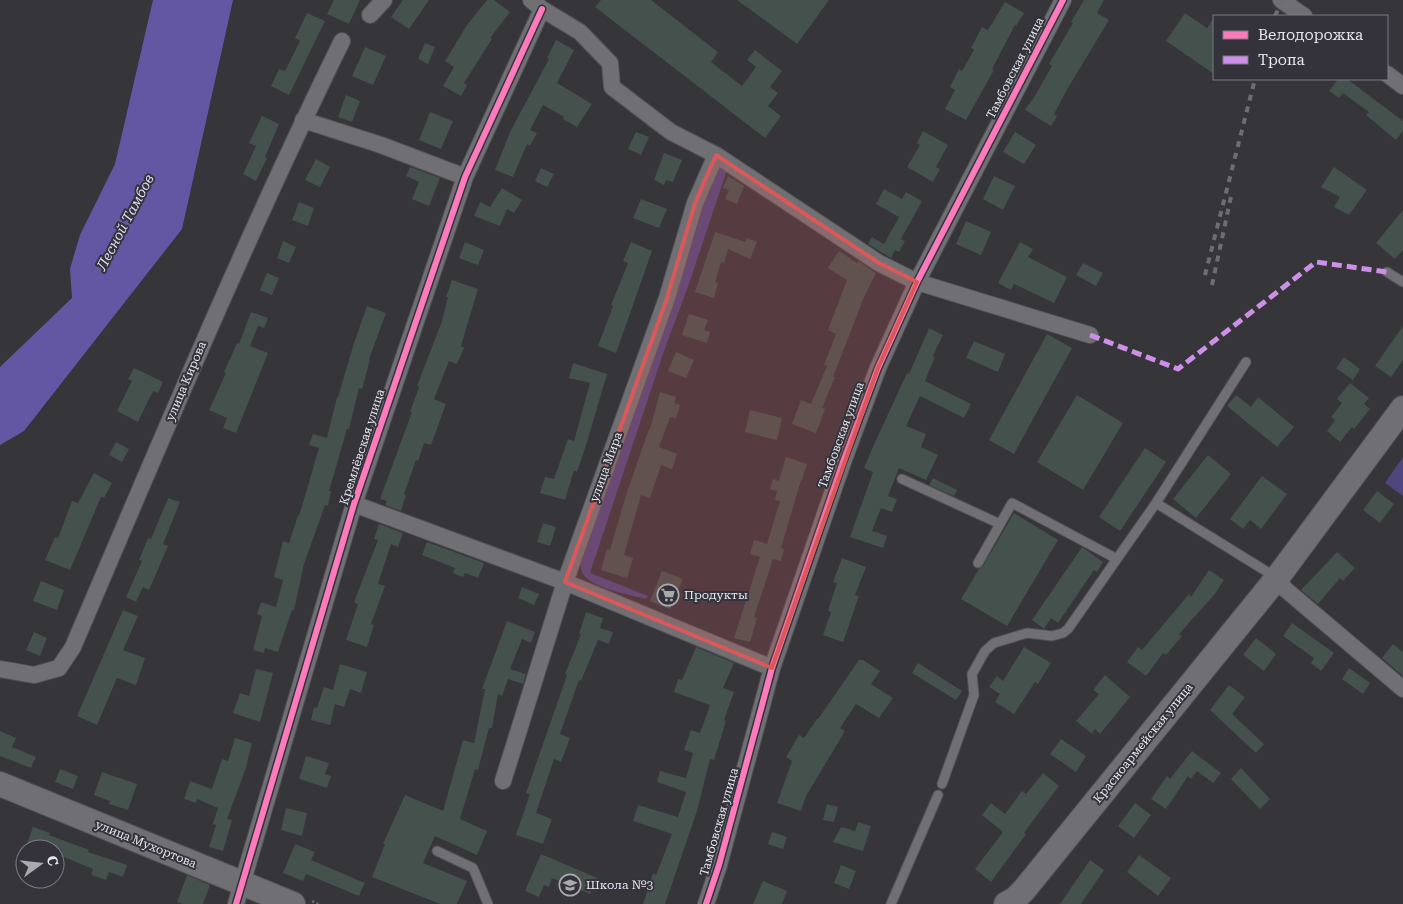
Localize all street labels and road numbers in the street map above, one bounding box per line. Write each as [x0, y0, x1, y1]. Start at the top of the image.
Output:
street label: Тамбовская улица [983, 15, 1047, 121]
street label: улица Кирова [163, 339, 209, 423]
street label: Тамбовская улица [815, 380, 867, 490]
street label: Кремлёвская улица [337, 387, 387, 507]
street label: улица Мира [587, 430, 625, 504]
street label: Красноармейская улица [1090, 680, 1196, 806]
street label: Тамбовская улица [697, 766, 741, 878]
street label: улица Мухортова [93, 817, 199, 871]

